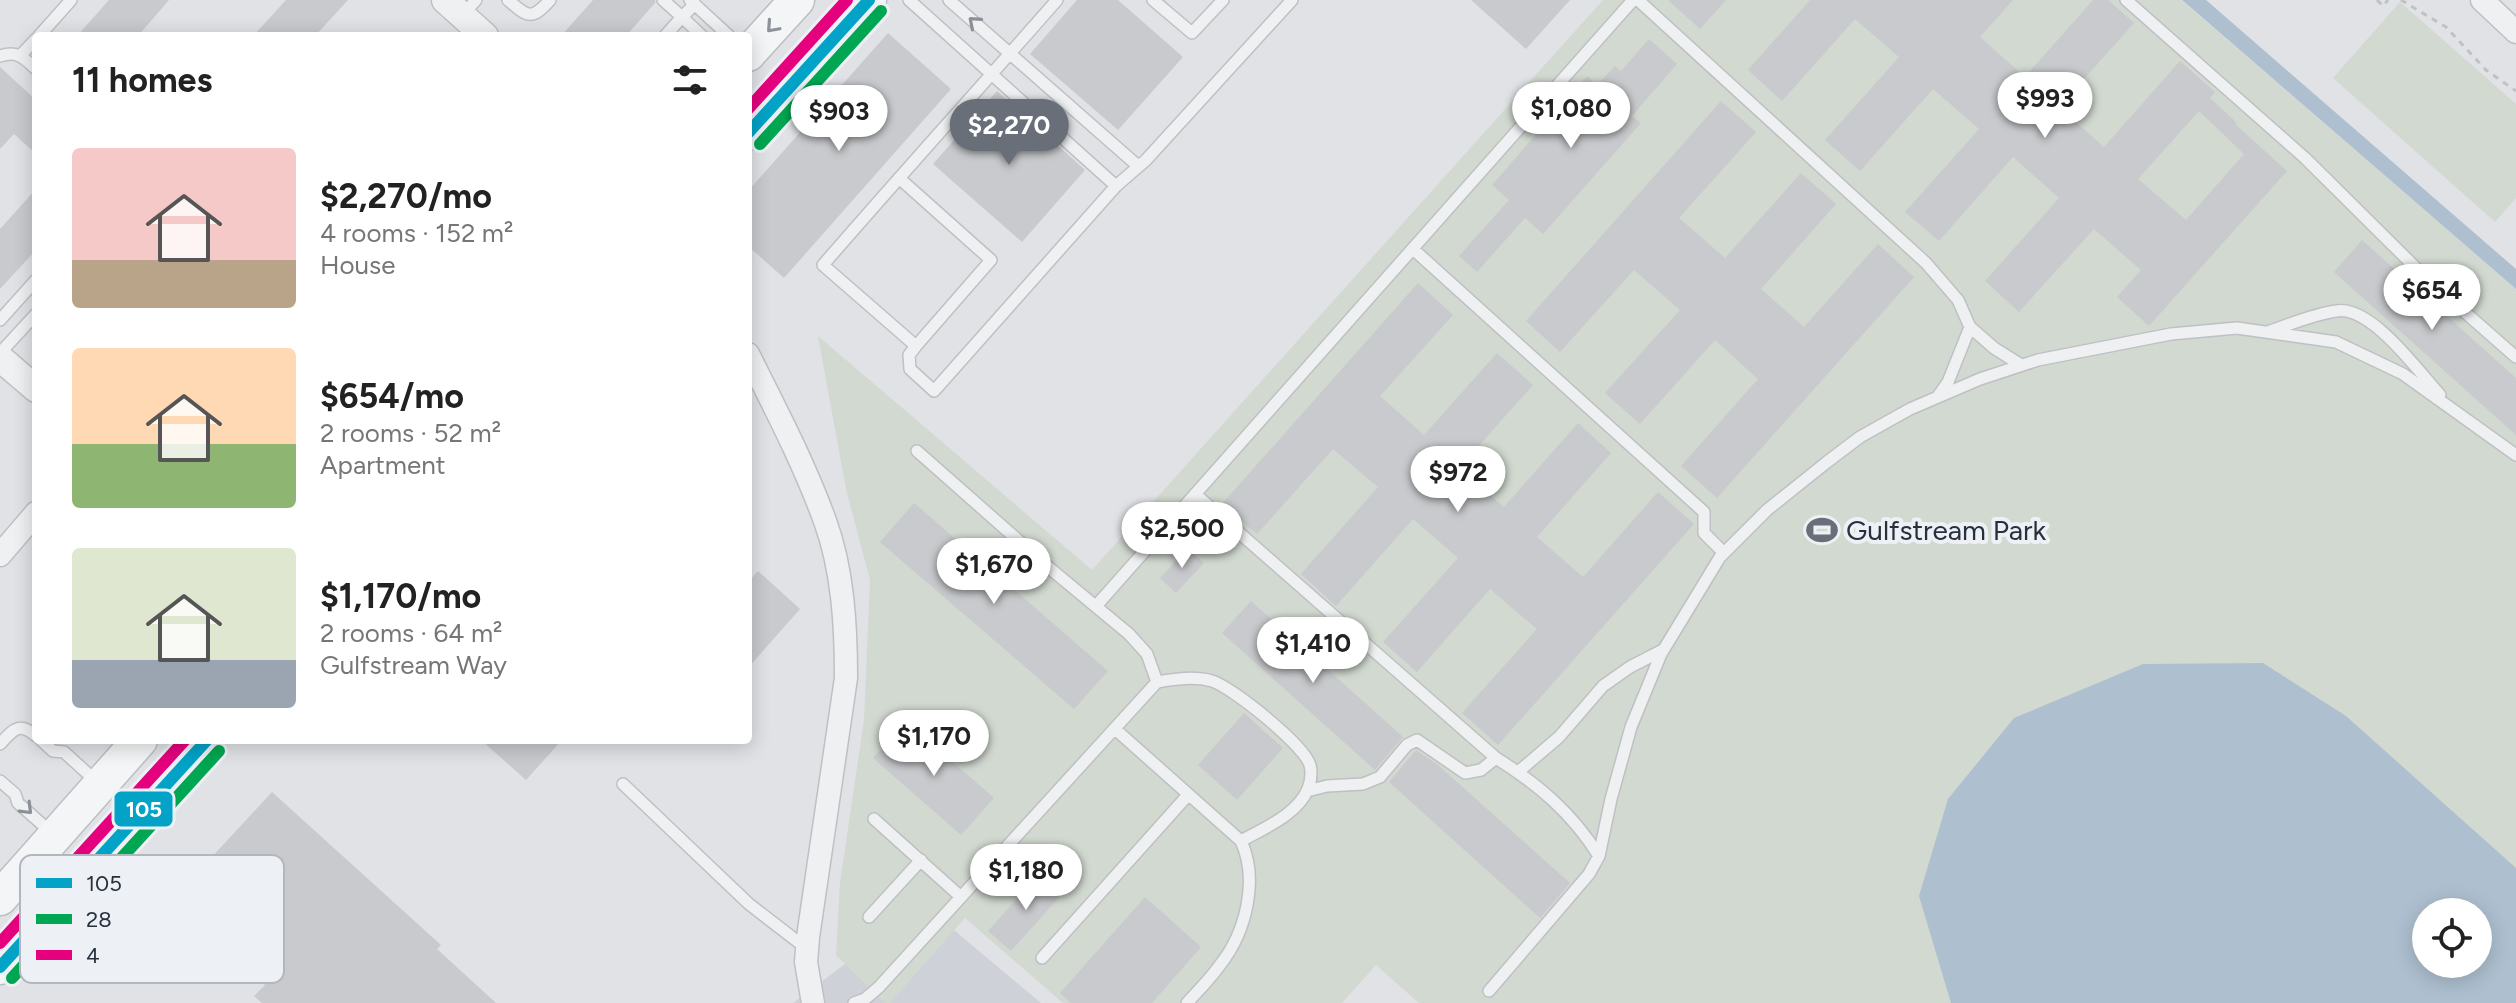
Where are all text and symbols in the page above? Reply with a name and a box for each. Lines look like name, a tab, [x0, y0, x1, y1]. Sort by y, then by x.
one-way arrow	[969, 17, 984, 32]
one-way arrow	[767, 18, 782, 32]
icon: filters	[668, 58, 712, 102]
text: 11 homes	[72, 60, 212, 101]
pin: $993	[1998, 72, 2092, 140]
pin: $1,080	[1506, 82, 1636, 150]
text: $993	[2015, 82, 2075, 114]
pin: $903	[792, 85, 886, 153]
text: $1,080	[1530, 92, 1612, 124]
text: $903	[809, 95, 869, 127]
pin: $2,270	[944, 99, 1074, 167]
text: $2,270	[968, 109, 1050, 141]
text: $2,270/mo	[320, 176, 492, 217]
icon: home	[136, 180, 232, 276]
text: 4 rooms · 152 m²	[320, 217, 513, 249]
text: House	[320, 249, 395, 281]
pin: $654	[2385, 264, 2479, 332]
text: $654	[2401, 274, 2463, 306]
text: $654/mo	[320, 376, 464, 417]
icon: home	[136, 380, 232, 476]
text: 2 rooms · 52 m²	[320, 417, 501, 449]
pin: $972	[1411, 446, 1505, 514]
text: Apartment	[320, 449, 446, 481]
text: $972	[1429, 456, 1488, 488]
pin: $2,500	[1117, 502, 1247, 570]
text: $2,500	[1140, 512, 1224, 544]
sports icon: Gulfstream Park	[1805, 513, 1839, 547]
place label: Gulfstream Park	[1846, 513, 2046, 547]
pin: $1,670	[929, 538, 1059, 606]
text: $1,670	[955, 548, 1033, 580]
text: $1,170/mo	[320, 576, 481, 617]
icon: home	[136, 580, 232, 676]
text: 2 rooms · 64 m²	[320, 617, 502, 649]
pin: $1,410	[1248, 617, 1378, 685]
text: $1,410	[1275, 627, 1351, 659]
text: Gulfstream Way	[320, 649, 507, 681]
pin: $1,170	[869, 710, 999, 778]
text: $1,170	[897, 720, 971, 752]
line badge: 105	[113, 790, 174, 828]
text: 105	[126, 796, 162, 823]
one-way arrow	[17, 800, 32, 814]
pin: $1,180	[961, 844, 1091, 912]
text: $1,180	[988, 854, 1064, 886]
legend	[20, 855, 284, 983]
text: 105	[86, 870, 122, 897]
map controls	[2412, 898, 2492, 978]
button: locate	[2412, 898, 2492, 978]
text: 28	[86, 906, 112, 933]
text: 4	[86, 942, 100, 969]

